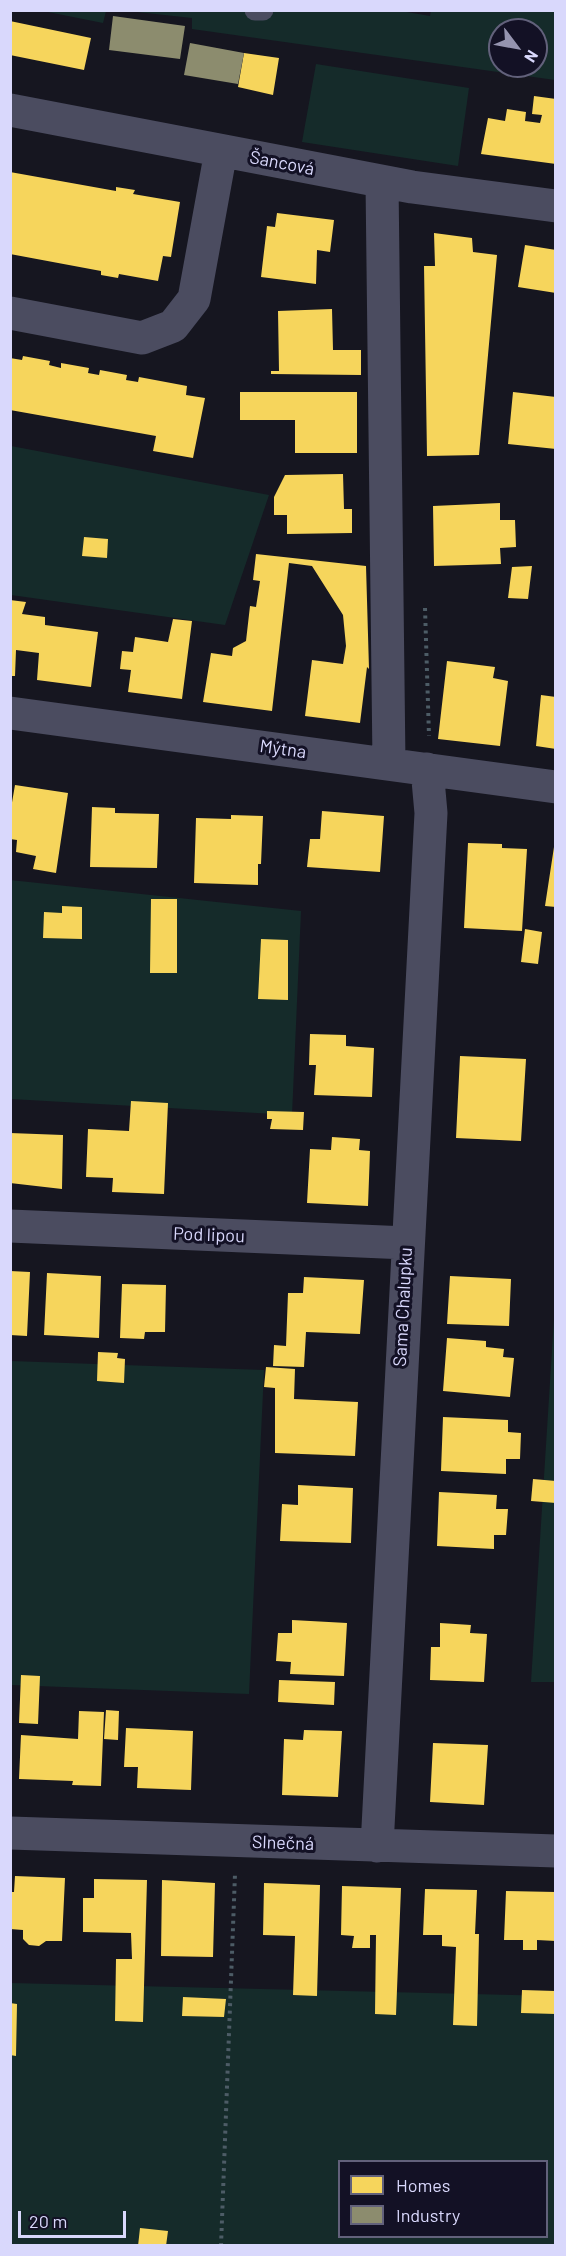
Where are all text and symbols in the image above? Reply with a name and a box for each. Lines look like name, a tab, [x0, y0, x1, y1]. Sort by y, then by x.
north arrow	[488, 18, 548, 78]
text: N	[521, 47, 543, 66]
street label: Šancová	[248, 146, 316, 180]
street label: Mýtna	[258, 735, 308, 763]
street label: Pod lipou	[173, 1223, 245, 1247]
street label: Sama Chalupku	[389, 1247, 417, 1367]
street label: Slnečná	[252, 1831, 314, 1855]
legend	[338, 2160, 548, 2238]
text: Homes	[396, 2174, 450, 2196]
scale bar	[21, 2199, 129, 2237]
text: Industry	[396, 2204, 460, 2226]
text: 20 m	[29, 2210, 67, 2232]

